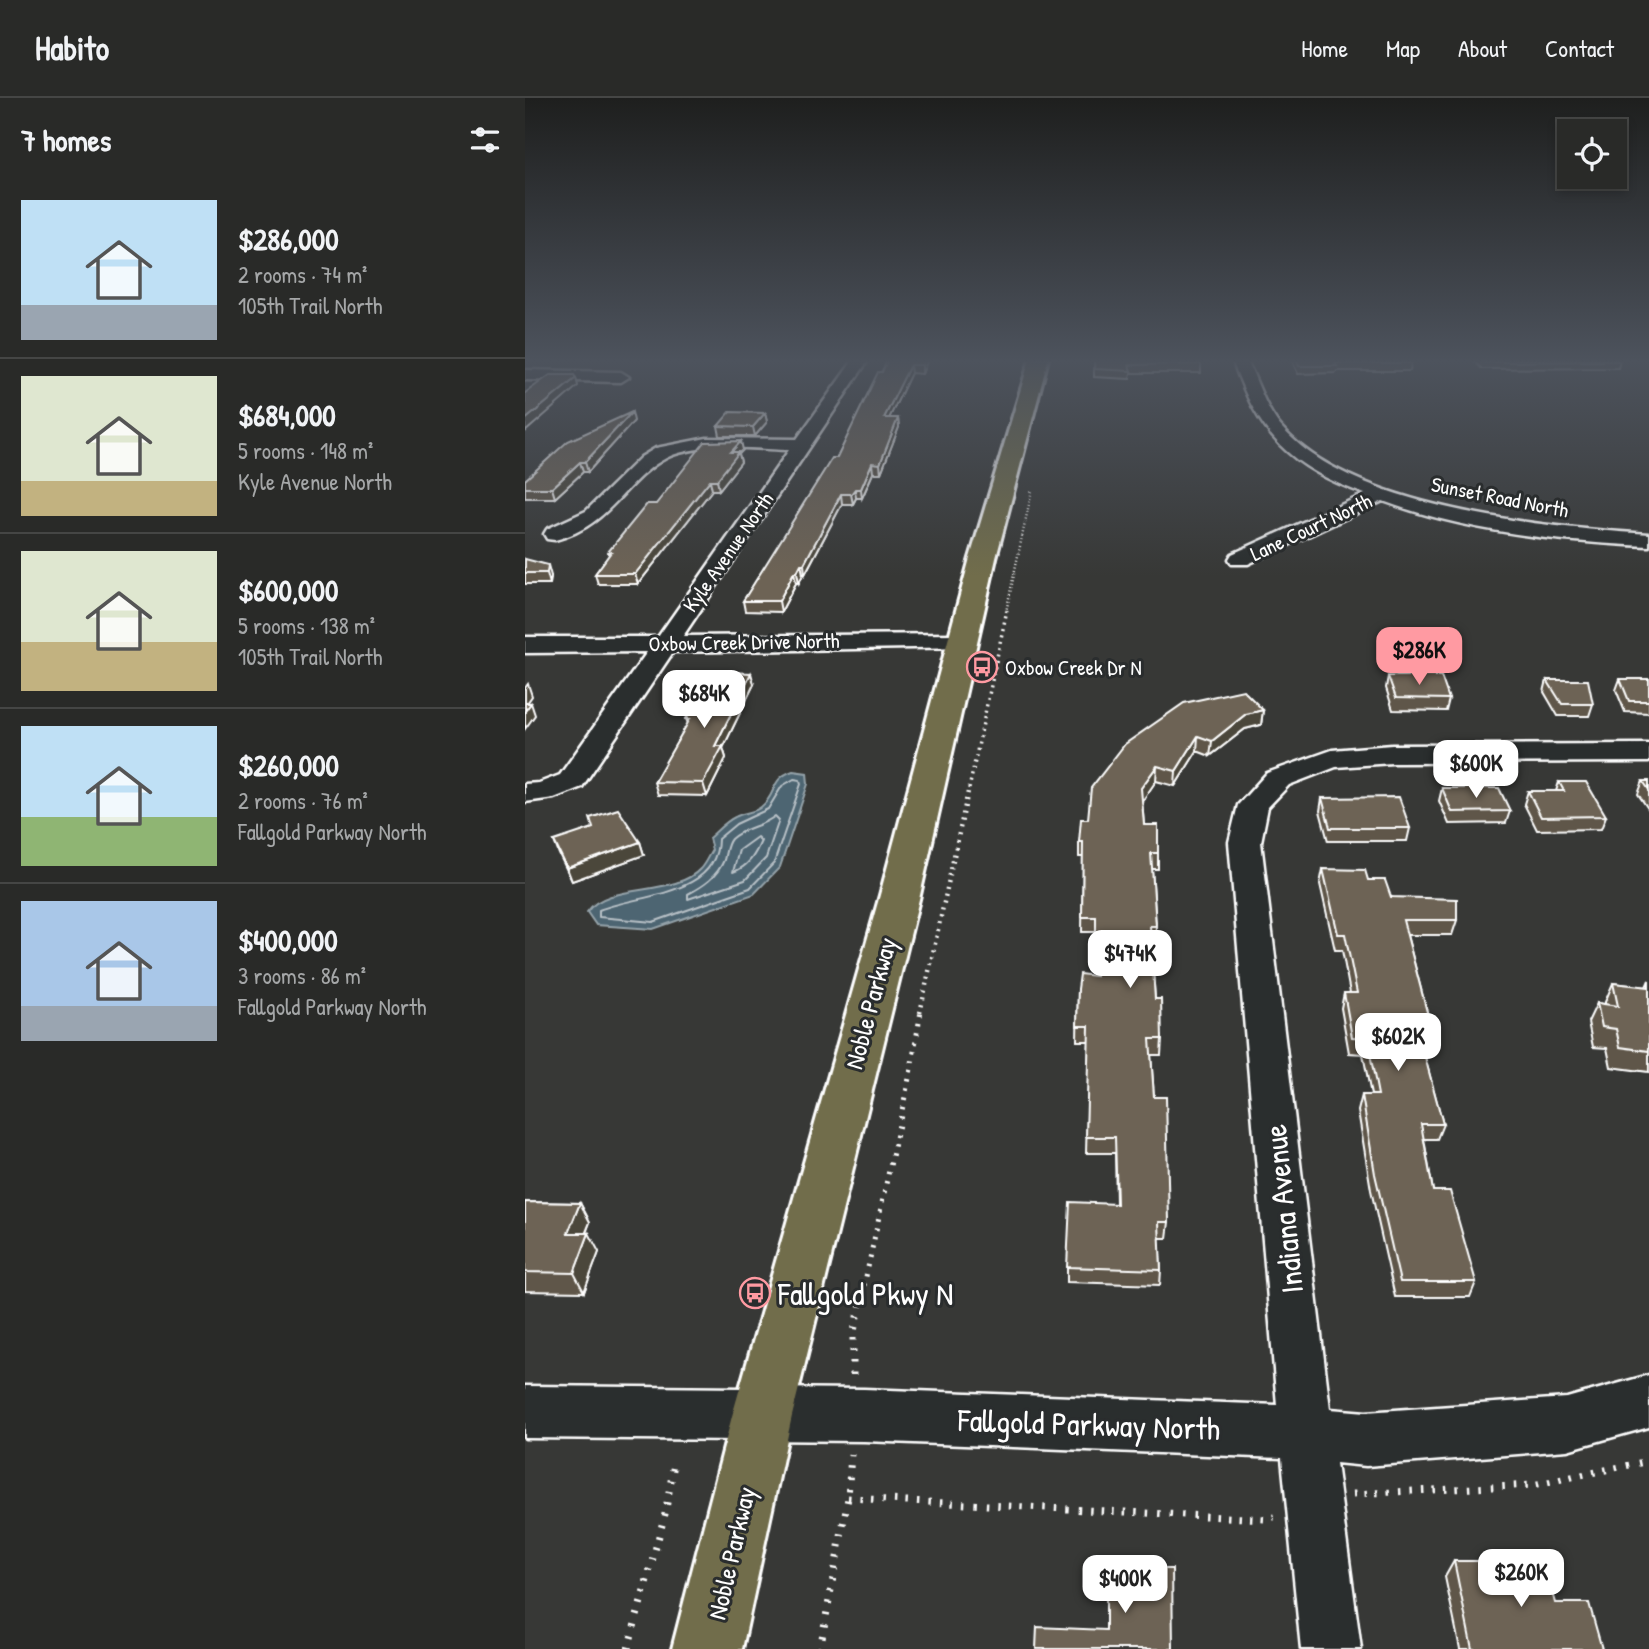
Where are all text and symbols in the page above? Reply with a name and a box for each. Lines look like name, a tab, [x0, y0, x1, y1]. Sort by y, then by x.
text: Habito	[35, 26, 109, 70]
text: Home	[1301, 32, 1348, 64]
text: Map	[1386, 32, 1420, 64]
text: About	[1458, 32, 1507, 64]
text: Contact	[1545, 32, 1614, 64]
map controls	[1557, 119, 1627, 189]
button: locate	[1557, 119, 1627, 189]
text: 7 homes	[21, 120, 111, 160]
icon: filters	[466, 121, 504, 159]
text: $286,000	[238, 219, 339, 259]
icon: home	[77, 228, 161, 312]
text: 2 rooms · 74 m²	[238, 259, 367, 290]
text: 105th Trail North	[238, 290, 382, 321]
text: $684,000	[238, 395, 336, 435]
icon: home	[77, 404, 161, 488]
text: 5 rooms · 148 m²	[238, 435, 373, 466]
text: Kyle Avenue North	[238, 466, 392, 497]
street label: Sunset Road North	[1429, 470, 1571, 525]
street label: Kyle Avenue North	[676, 486, 780, 618]
street label: Lane Court North	[1246, 486, 1377, 568]
text: $600,000	[238, 570, 338, 610]
icon: home	[77, 579, 161, 663]
text: 5 rooms · 138 m²	[238, 610, 375, 641]
street label: Oxbow Creek Drive North	[648, 626, 840, 658]
pin: $286K	[1370, 628, 1468, 687]
text: $286K	[1392, 634, 1446, 665]
text: 105th Trail North	[238, 641, 382, 672]
bus stop icon: Oxbow Creek Dr N	[965, 650, 999, 684]
place label: Oxbow Creek Dr N	[1005, 653, 1142, 682]
pin: $684K	[655, 670, 753, 730]
text: $684K	[678, 677, 730, 708]
pin: $600K	[1427, 740, 1525, 800]
text: $260,000	[238, 745, 339, 785]
text: $600K	[1449, 747, 1503, 778]
icon: home	[77, 754, 161, 838]
text: 2 rooms · 76 m²	[238, 785, 368, 816]
text: Fallgold Parkway North	[238, 816, 427, 847]
text: $400,000	[238, 920, 338, 960]
icon: home	[77, 929, 161, 1013]
pin: $474K	[1081, 930, 1179, 990]
street label: Noble Parkway	[836, 933, 904, 1073]
text: $474K	[1104, 937, 1156, 968]
text: 3 rooms · 86 m²	[238, 960, 366, 991]
text: Fallgold Parkway North	[238, 991, 427, 1022]
pin: $602K	[1349, 1014, 1447, 1073]
text: $602K	[1371, 1020, 1425, 1051]
street label: Indiana Avenue	[1253, 1122, 1313, 1296]
place label: Fallgold Pkwy N	[777, 1272, 953, 1315]
bus stop icon: Fallgold Pkwy N	[738, 1276, 772, 1310]
street label: Fallgold Parkway North	[956, 1398, 1221, 1450]
street label: Noble Parkway	[699, 1483, 763, 1623]
pin: $260K	[1472, 1550, 1570, 1609]
pin: $400K	[1076, 1556, 1174, 1615]
text: $260K	[1494, 1556, 1548, 1587]
text: $400K	[1099, 1562, 1151, 1593]

